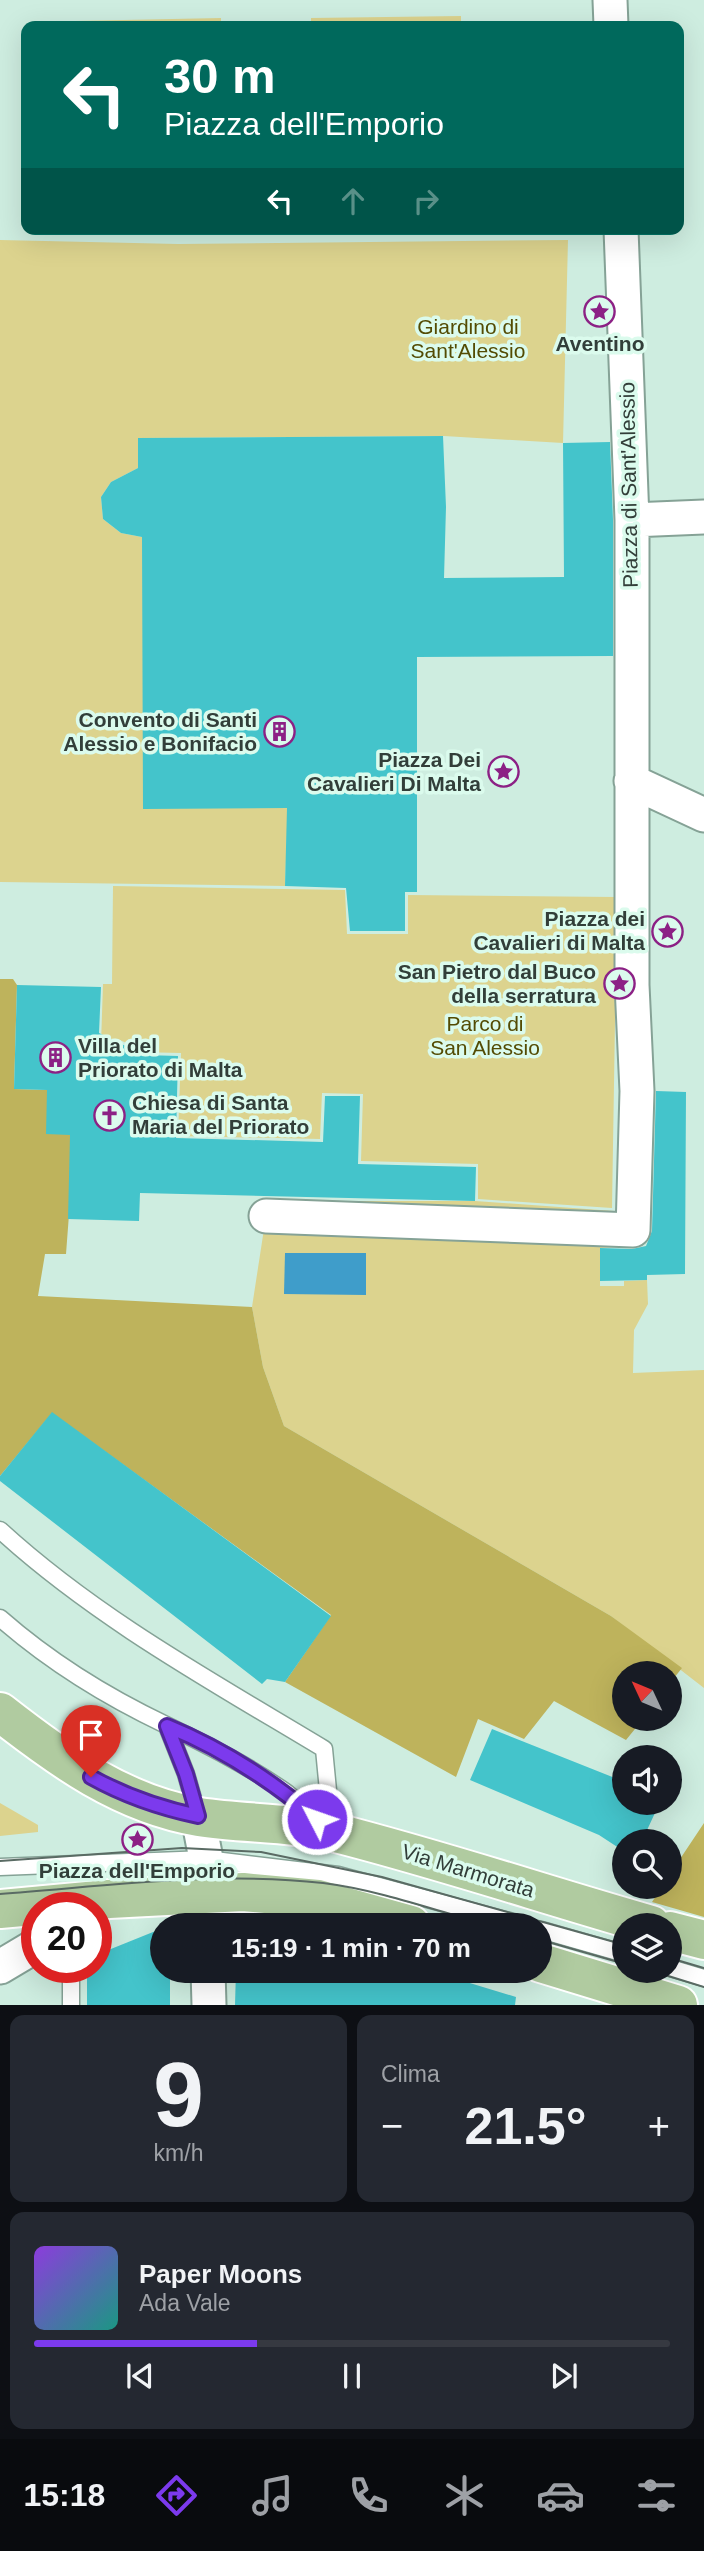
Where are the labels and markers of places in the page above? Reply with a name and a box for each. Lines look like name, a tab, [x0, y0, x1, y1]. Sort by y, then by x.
place icon: Aventino	[583, 295, 617, 329]
place label: Aventino	[555, 332, 645, 355]
place label: Convento di Santi Alessio e Bonifacio	[63, 708, 257, 755]
building icon: Convento di Santi Alessio e Bonifacio	[263, 715, 297, 749]
place label: Piazza Dei Cavalieri Di Malta	[307, 748, 481, 795]
place icon: Piazza Dei Cavalieri Di Malta	[487, 755, 521, 789]
place label: Piazza dei Cavalieri di Malta	[473, 907, 645, 954]
place icon: Piazza dei Cavalieri di Malta	[651, 914, 685, 948]
place label: San Pietro dal Buco della serratura	[398, 960, 596, 1007]
place icon: San Pietro dal Buco della serratura	[602, 967, 636, 1001]
place label: Villa del Priorato di Malta	[78, 1034, 243, 1081]
building icon: Villa del Priorato di Malta	[38, 1041, 72, 1075]
place label: Chiesa di Santa Maria del Priorato	[132, 1091, 309, 1138]
church icon: Chiesa di Santa Maria del Priorato	[92, 1098, 126, 1132]
pin	[61, 1705, 121, 1777]
place icon: Piazza dell'Emporio	[120, 1822, 154, 1856]
place label: Piazza dell'Emporio	[39, 1859, 235, 1882]

